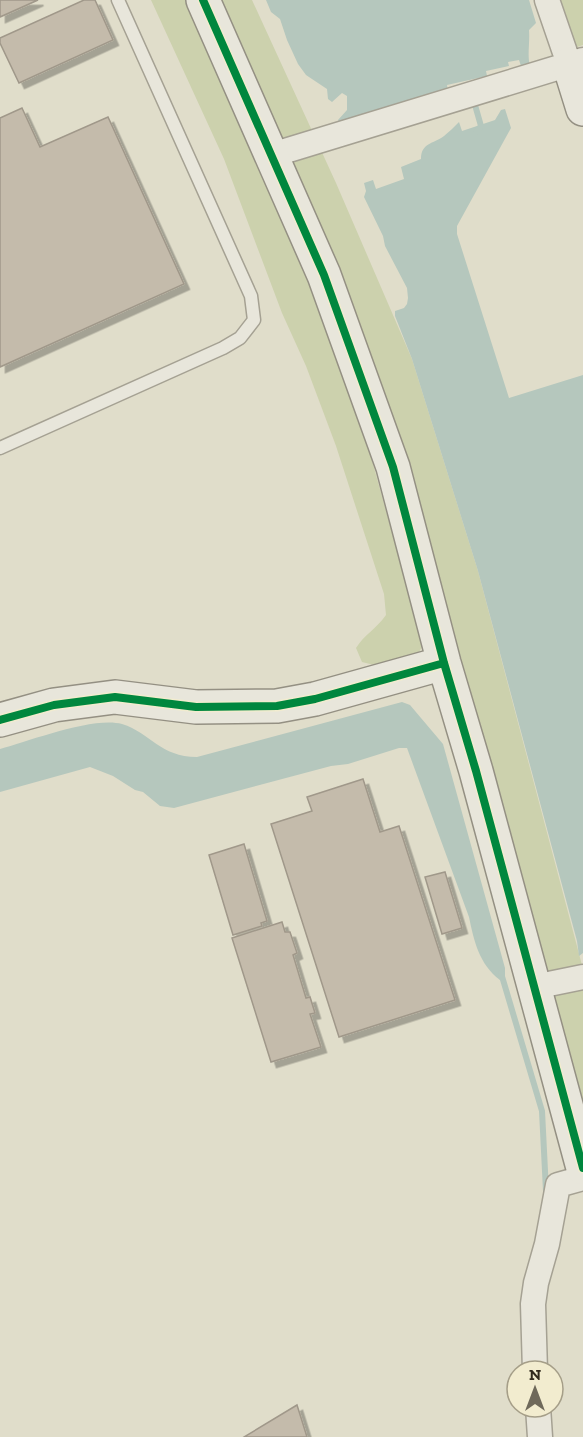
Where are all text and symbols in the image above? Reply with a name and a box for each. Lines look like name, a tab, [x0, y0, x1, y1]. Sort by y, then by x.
north arrow	[505, 1359, 565, 1419]
text: N	[529, 1365, 541, 1384]

